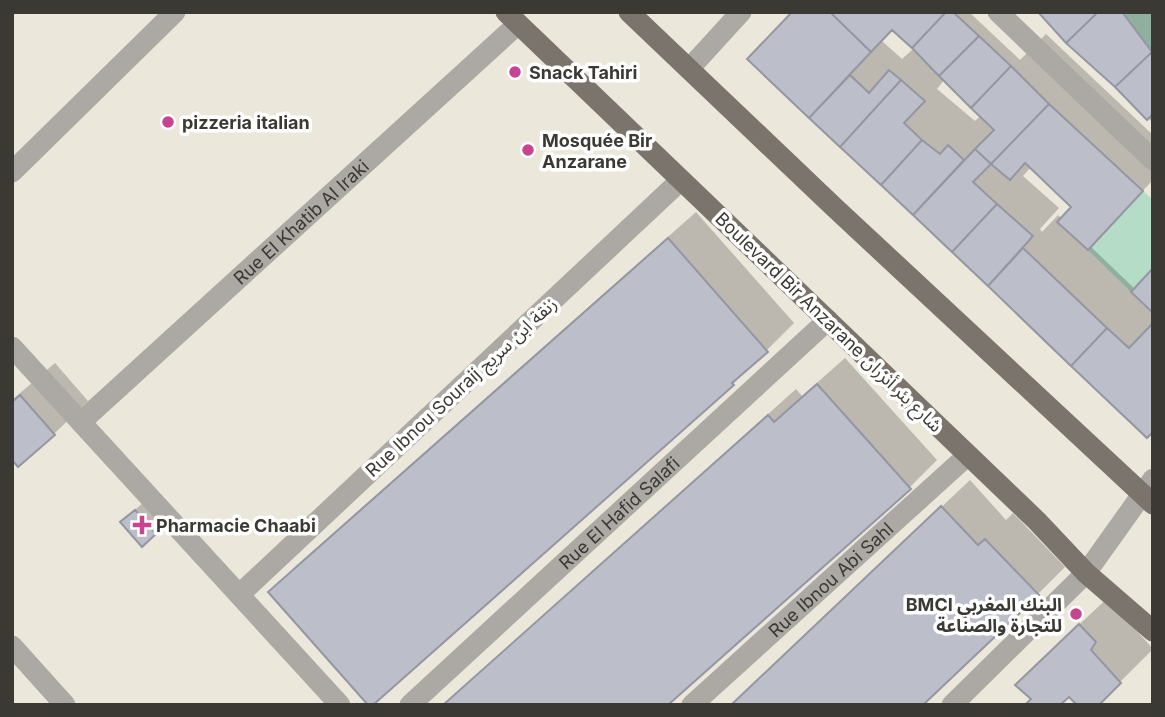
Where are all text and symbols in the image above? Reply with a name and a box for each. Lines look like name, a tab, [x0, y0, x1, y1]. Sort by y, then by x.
place label: Snack Tahiri	[529, 62, 637, 83]
marker: Snack Tahiri	[507, 64, 523, 80]
place label: pizzeria italian	[182, 112, 310, 133]
marker: pizzeria italian	[160, 114, 176, 130]
place label: Mosquée Bir Anzarane	[542, 130, 652, 172]
marker: Mosquée Bir Anzarane	[520, 142, 536, 158]
street label: Rue El Khatib Al Iraki	[229, 155, 373, 288]
street label: Boulevard Bir Anzarane شارع بئر أنزران	[709, 208, 947, 439]
street label: Rue Ibnou Souraij زنقة ابن سريج	[361, 293, 563, 483]
street label: Rue El Hafid Salafi	[554, 452, 683, 573]
place label: Pharmacie Chaabi	[156, 515, 316, 536]
marker: Pharmacie Chaabi	[134, 517, 150, 533]
street label: Rue Ibnou Abi Sahl	[764, 518, 897, 641]
place label: BMCI البنك المغربي للتجارة والصناعة	[906, 594, 1062, 637]
marker: BMCI البنك المغربي للتجارة والصناعة	[1068, 606, 1084, 622]

